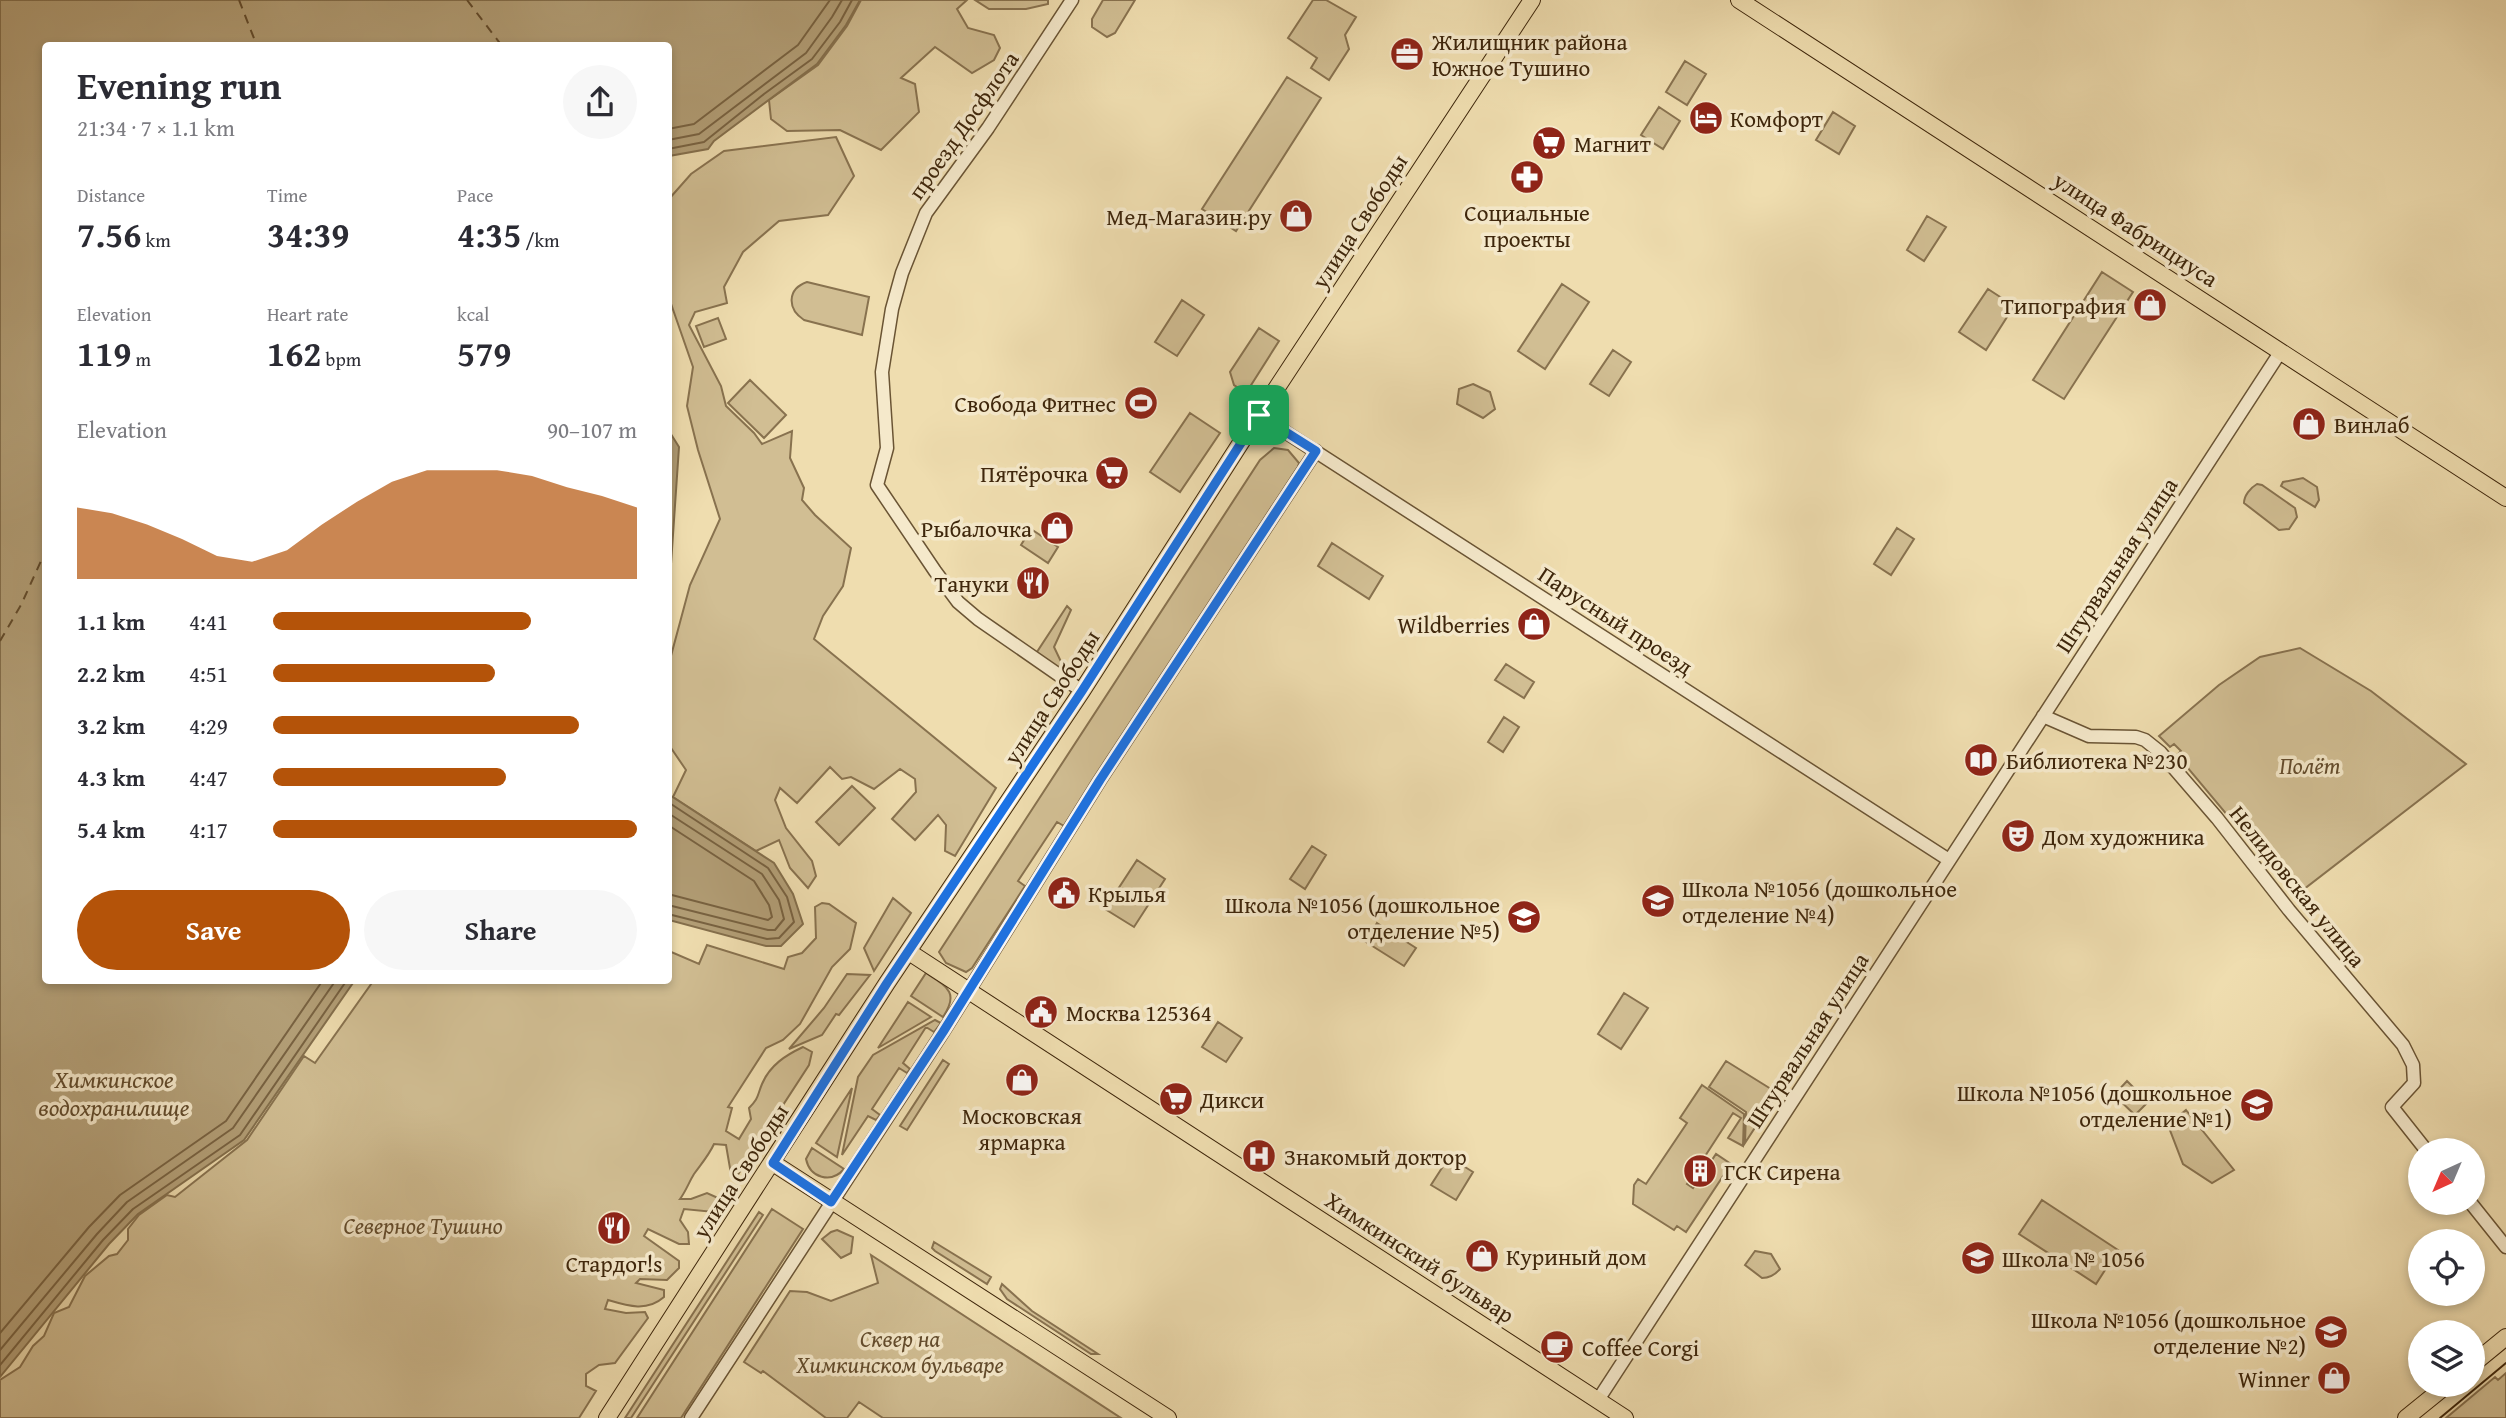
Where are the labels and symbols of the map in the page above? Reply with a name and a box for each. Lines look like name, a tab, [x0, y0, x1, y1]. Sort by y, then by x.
place label: Жилищник района Южное Тушино	[1431, 25, 1627, 84]
office icon: Жилищник района Южное Тушино	[1388, 35, 1426, 73]
street label: проезд Досфлота	[900, 44, 1026, 206]
hotel icon: Комфорт	[1687, 99, 1725, 137]
place label: Комфорт	[1730, 102, 1823, 135]
supermarket icon: Магнит	[1530, 124, 1568, 162]
place label: Магнит	[1574, 127, 1651, 160]
street label: улица Свободы	[1302, 147, 1415, 296]
pharmacy icon: Социальные проекты	[1508, 158, 1546, 196]
street label: улица Фабрициуса	[2046, 163, 2225, 295]
place label: Социальные проекты	[1464, 196, 1590, 255]
shop icon: Мед-Магазин.ру	[1277, 197, 1315, 235]
place label: Мед-Магазин.ру	[1106, 200, 1272, 233]
shop icon: Типография	[2131, 286, 2169, 324]
place label: Типография	[2001, 289, 2126, 322]
sports icon: Свобода Фитнес	[1122, 384, 1160, 422]
pin	[1229, 385, 1289, 445]
place label: Свобода Фитнес	[954, 387, 1116, 420]
shop icon: Винлаб	[2290, 405, 2328, 443]
place label: Винлаб	[2334, 408, 2409, 441]
supermarket icon: Пятёрочка	[1093, 454, 1131, 492]
place label: Пятёрочка	[980, 457, 1088, 490]
street label: Штурвальная улица	[2047, 471, 2185, 659]
shop icon: Рыбалочка	[1038, 509, 1076, 547]
place label: Рыбалочка	[921, 512, 1032, 545]
street label: Парусный проезд	[1532, 558, 1700, 683]
restaurant icon: Тануки	[1014, 564, 1052, 602]
place label: Тануки	[934, 567, 1009, 600]
shop icon: Wildberries	[1515, 605, 1553, 643]
place label: Wildberries	[1397, 608, 1510, 641]
street label: улица Свободы	[994, 623, 1107, 772]
library icon: Библиотека №230	[1962, 741, 2000, 779]
place label: Библиотека №230	[2006, 744, 2187, 777]
park label: Полёт	[2279, 749, 2341, 782]
street label: Нелидовская улица	[2222, 798, 2374, 974]
theatre icon: Дом художника	[1999, 817, 2037, 855]
place label: Дом художника	[2041, 820, 2204, 853]
place label: Школа №1056 (дошкольное отделение №4)	[1682, 872, 1957, 931]
public building icon: Крылья	[1045, 874, 1083, 912]
place label: Крылья	[1088, 877, 1166, 910]
school or university icon: Школа №1056 (дошкольное отделение №4)	[1639, 882, 1677, 920]
place label: Школа №1056 (дошкольное отделение №5)	[1225, 888, 1500, 947]
school or university icon: Школа №1056 (дошкольное отделение №5)	[1505, 898, 1543, 936]
street label: Штурвальная улица	[1738, 946, 1876, 1134]
public building icon: Москва 125364	[1022, 993, 1060, 1031]
place label: Москва 125364	[1066, 996, 1212, 1029]
shop icon: Московская ярмарка	[1003, 1061, 1041, 1099]
water label: Химкинское водохранилище	[39, 1062, 190, 1125]
place label: Школа №1056 (дошкольное отделение №1)	[1957, 1076, 2232, 1135]
supermarket icon: Дикси	[1157, 1080, 1195, 1118]
place label: Дикси	[1199, 1083, 1265, 1116]
school or university icon: Школа №1056 (дошкольное отделение №1)	[2238, 1086, 2276, 1124]
street label: улица Свободы	[683, 1097, 796, 1246]
place label: Московская ярмарка	[962, 1099, 1082, 1158]
hospital icon: Знакомый доктор	[1240, 1137, 1278, 1175]
north arrow	[2408, 1138, 2485, 1214]
place label: Знакомый доктор	[1284, 1140, 1467, 1173]
building icon: ГСК Сирена	[1681, 1152, 1719, 1190]
place label: ГСК Сирена	[1724, 1155, 1841, 1188]
street label: Химкинский бульвар	[1319, 1183, 1521, 1331]
park label: Северное Тушино	[343, 1209, 503, 1242]
restaurant icon: Стардог!s	[595, 1209, 633, 1247]
shop icon: Куриный дом	[1463, 1237, 1501, 1275]
school or university icon: Школа № 1056	[1959, 1239, 1997, 1277]
place label: Куриный дом	[1506, 1240, 1647, 1273]
place label: Школа № 1056	[2002, 1242, 2145, 1275]
place label: Стардог!s	[566, 1247, 662, 1280]
place label: Школа №1056 (дошкольное отделение №2)	[2031, 1303, 2306, 1362]
school or university icon: Школа №1056 (дошкольное отделение №2)	[2312, 1313, 2350, 1351]
park label: Сквер на Химкинском бульваре	[795, 1322, 1004, 1381]
cafe icon: Coffee Corgi	[1538, 1328, 1576, 1366]
place label: Coffee Corgi	[1582, 1331, 1699, 1364]
shop icon: Winner	[2315, 1359, 2353, 1397]
place label: Winner	[2238, 1362, 2311, 1395]

